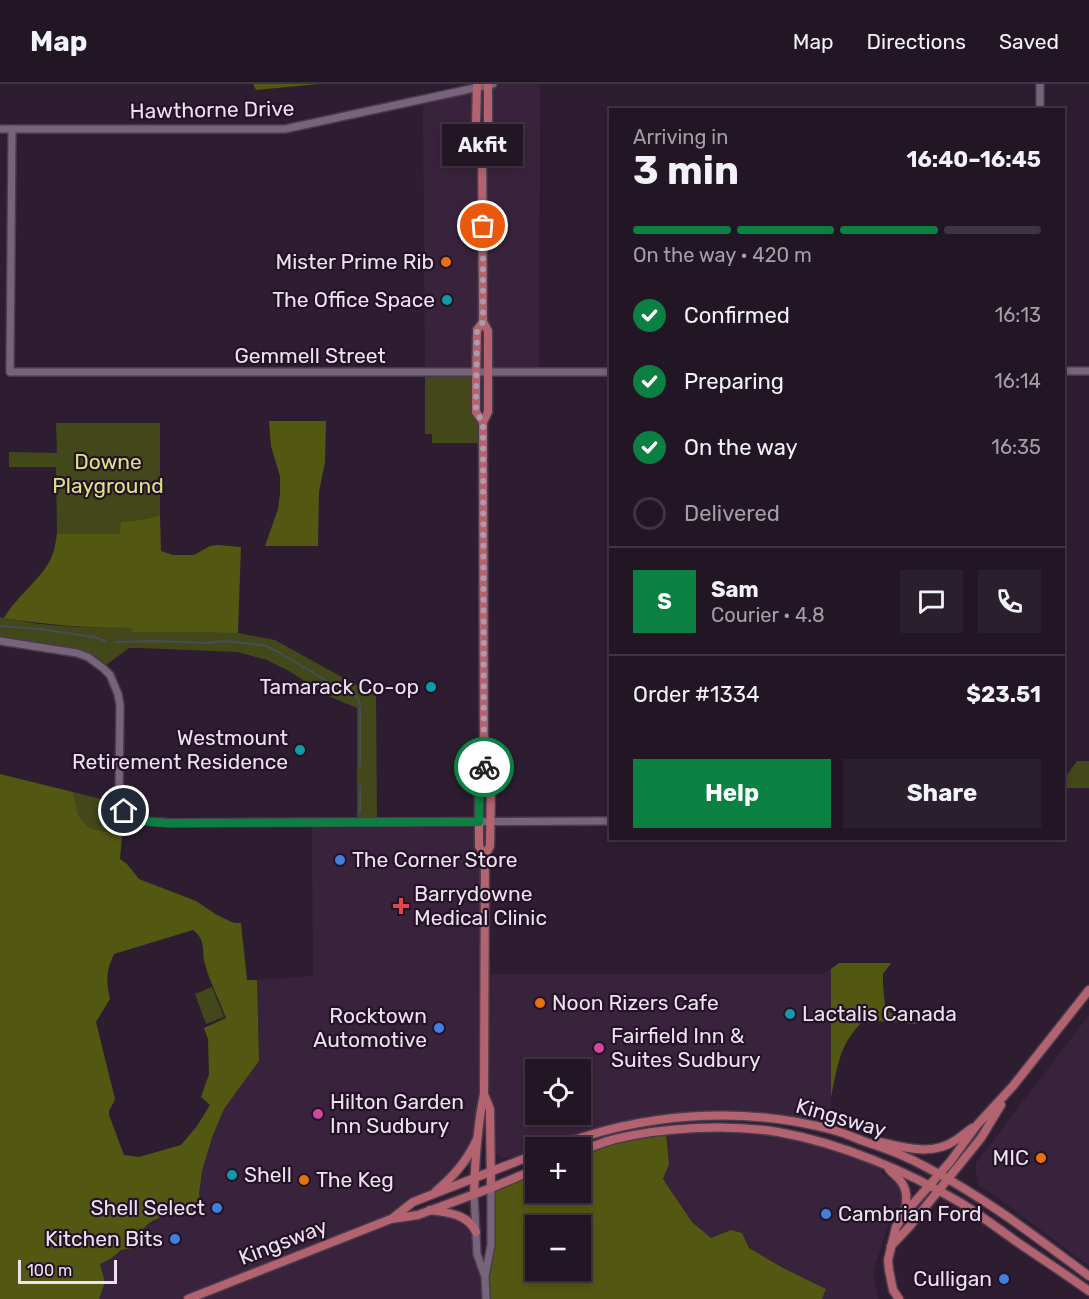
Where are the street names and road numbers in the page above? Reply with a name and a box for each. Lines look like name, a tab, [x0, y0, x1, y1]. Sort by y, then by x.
street label: Hawthorne Drive	[129, 96, 294, 123]
street label: Gemmell Street	[234, 343, 386, 368]
street label: Kingsway	[793, 1093, 890, 1142]
street label: Kingsway	[235, 1213, 331, 1270]

